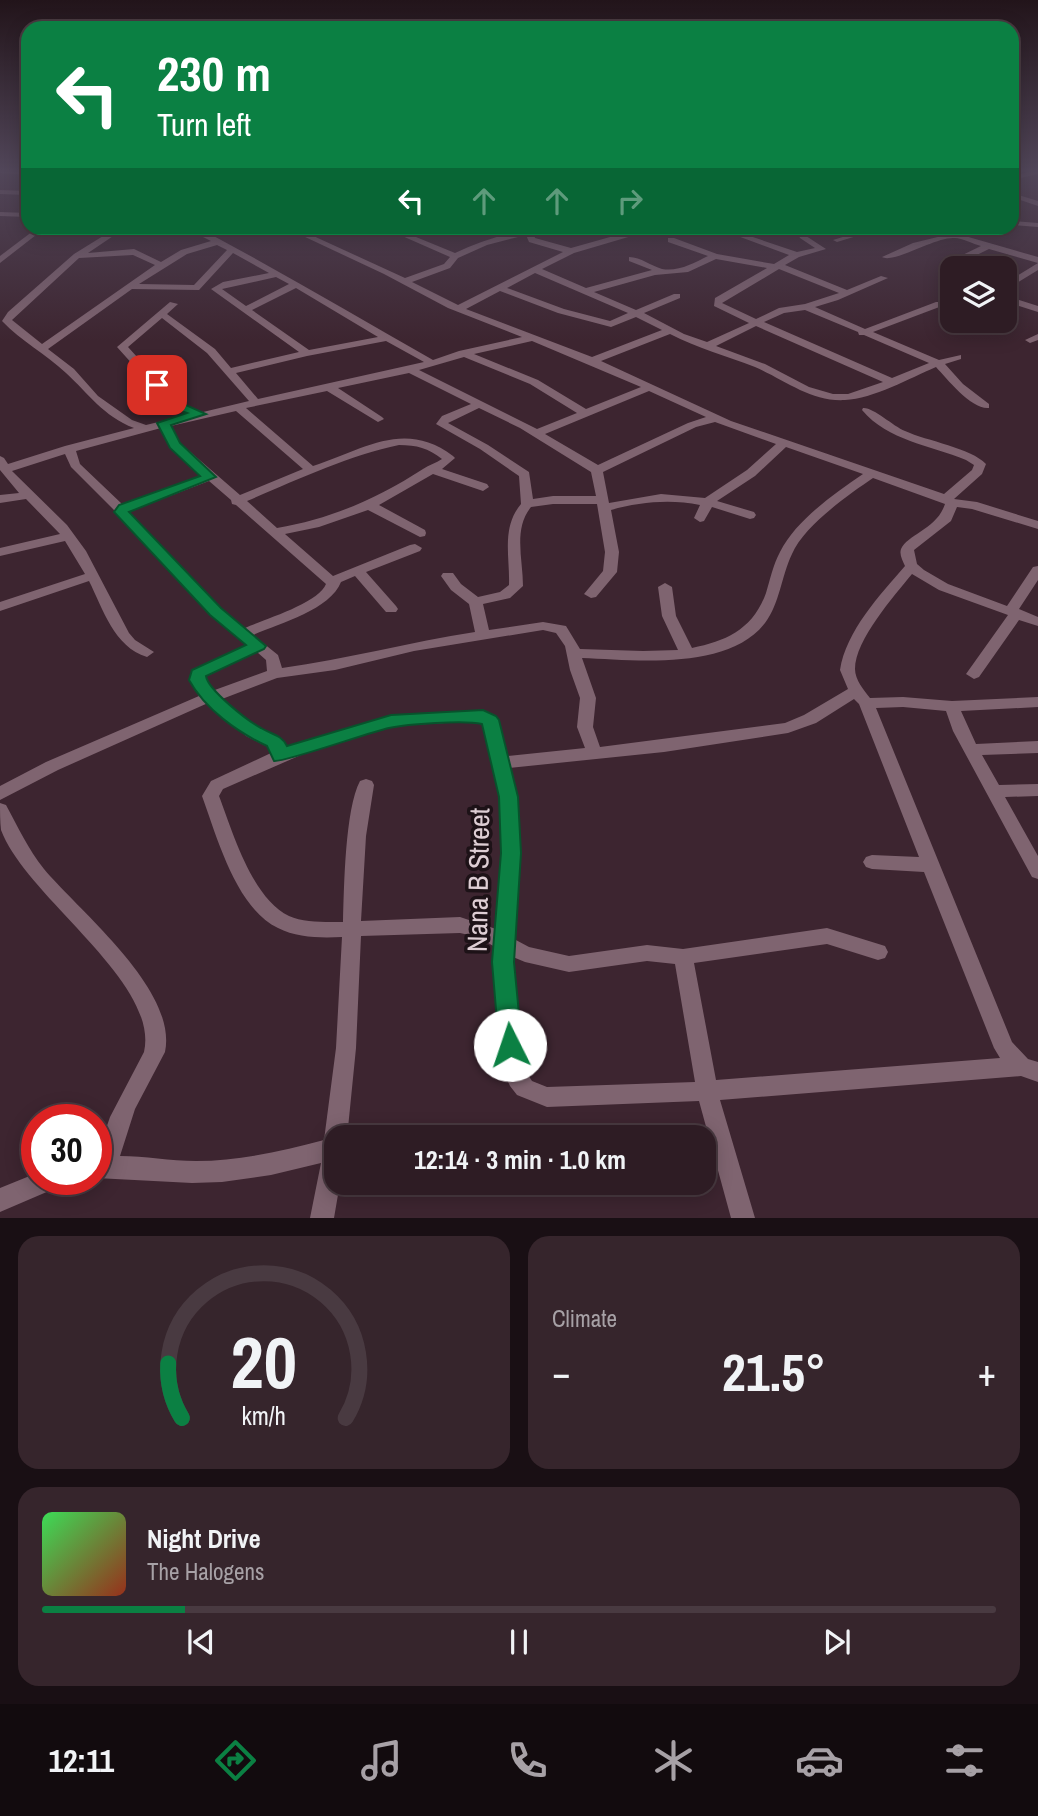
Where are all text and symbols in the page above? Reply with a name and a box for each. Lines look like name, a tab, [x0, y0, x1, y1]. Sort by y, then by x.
text: 230 m	[157, 40, 271, 106]
icon: left	[42, 49, 133, 140]
text: Turn left	[157, 103, 251, 146]
icon: left	[392, 182, 430, 220]
icon: ahead	[465, 182, 503, 220]
icon: ahead	[538, 182, 576, 220]
icon: right	[611, 182, 649, 220]
map controls	[940, 256, 1017, 333]
button: layers	[940, 256, 1017, 333]
pin	[127, 355, 187, 415]
icon: arrive	[138, 366, 176, 404]
street label: Nana B Street	[458, 808, 498, 952]
position arrow	[473, 1008, 547, 1082]
speed limit sign: 30	[21, 1104, 112, 1195]
text: 12:14 · 3 min · 1.0 km	[414, 1142, 626, 1177]
text: Climate	[552, 1303, 617, 1334]
text: 20	[231, 1314, 297, 1412]
text: 21.5°	[722, 1337, 826, 1407]
text: −	[552, 1347, 570, 1398]
text: +	[978, 1347, 996, 1398]
text: km/h	[242, 1399, 286, 1433]
text: Night Drive	[147, 1521, 261, 1556]
text: The Halogens	[147, 1556, 264, 1587]
icon: previous	[182, 1623, 220, 1661]
icon: pause	[500, 1623, 538, 1661]
icon: next	[818, 1623, 856, 1661]
icon: directions	[211, 1736, 260, 1785]
icon: music	[357, 1736, 406, 1785]
icon: phone	[503, 1736, 552, 1785]
icon: climate	[649, 1736, 698, 1785]
icon: car	[795, 1736, 844, 1785]
icon: filters	[940, 1736, 989, 1785]
text: 12:11	[48, 1739, 114, 1782]

